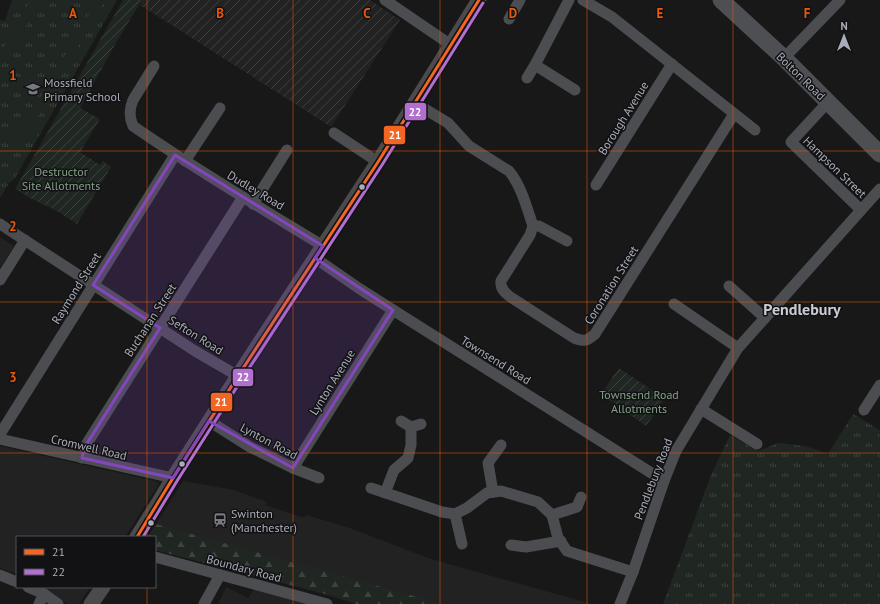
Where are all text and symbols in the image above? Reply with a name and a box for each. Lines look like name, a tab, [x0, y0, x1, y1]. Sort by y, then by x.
text: A	[69, 5, 77, 22]
text: B	[216, 5, 224, 22]
text: C	[363, 5, 371, 22]
text: D	[509, 5, 517, 22]
text: E	[657, 5, 664, 22]
text: F	[804, 5, 811, 22]
north arrow	[824, 16, 864, 56]
text: N	[840, 19, 848, 33]
street label: Bolton Road	[773, 49, 829, 103]
text: 1	[9, 67, 17, 84]
place label: Mossfield Primary School	[44, 75, 121, 104]
street label: Borough Avenue	[594, 79, 652, 157]
school or university icon: Mossfield Primary School	[25, 81, 41, 97]
line badge: 22	[404, 102, 427, 121]
text: 22	[409, 105, 421, 119]
line badge: 21	[383, 125, 406, 145]
text: 21	[389, 128, 401, 142]
street label: Hampson Street	[800, 133, 870, 201]
park label: Destructor Site Allotments	[22, 164, 100, 193]
street label: Dudley Road	[225, 167, 287, 213]
unlabelled marker	[357, 182, 367, 192]
text: 2	[9, 218, 17, 235]
street label: Coronation Street	[581, 243, 641, 327]
street label: Raymond Street	[48, 249, 104, 327]
street label: Buchanan Street	[121, 281, 179, 359]
district label: Pendlebury	[763, 299, 841, 319]
street label: Sefton Road	[166, 312, 226, 358]
street label: Townsend Road	[458, 333, 534, 387]
street label: Lynton Avenue	[306, 346, 358, 418]
line badge: 22	[232, 368, 254, 387]
text: 3	[9, 369, 17, 386]
text: 22	[237, 370, 249, 384]
park label: Townsend Road Allotments	[599, 387, 679, 416]
line badge: 21	[210, 392, 233, 412]
text: 21	[215, 395, 227, 409]
street label: Lynton Road	[238, 420, 300, 462]
street label: Cromwell Road	[50, 431, 128, 463]
street label: Pendlebury Road	[631, 436, 675, 522]
unlabelled marker	[177, 459, 187, 469]
place label: Swinton (Manchester)	[231, 506, 297, 535]
station icon: Swinton (Manchester)	[212, 512, 228, 528]
unlabelled marker	[146, 518, 156, 528]
legend	[16, 536, 156, 588]
text: 21	[52, 544, 65, 559]
street label: Boundary Road	[205, 551, 283, 585]
text: 22	[52, 564, 65, 579]

